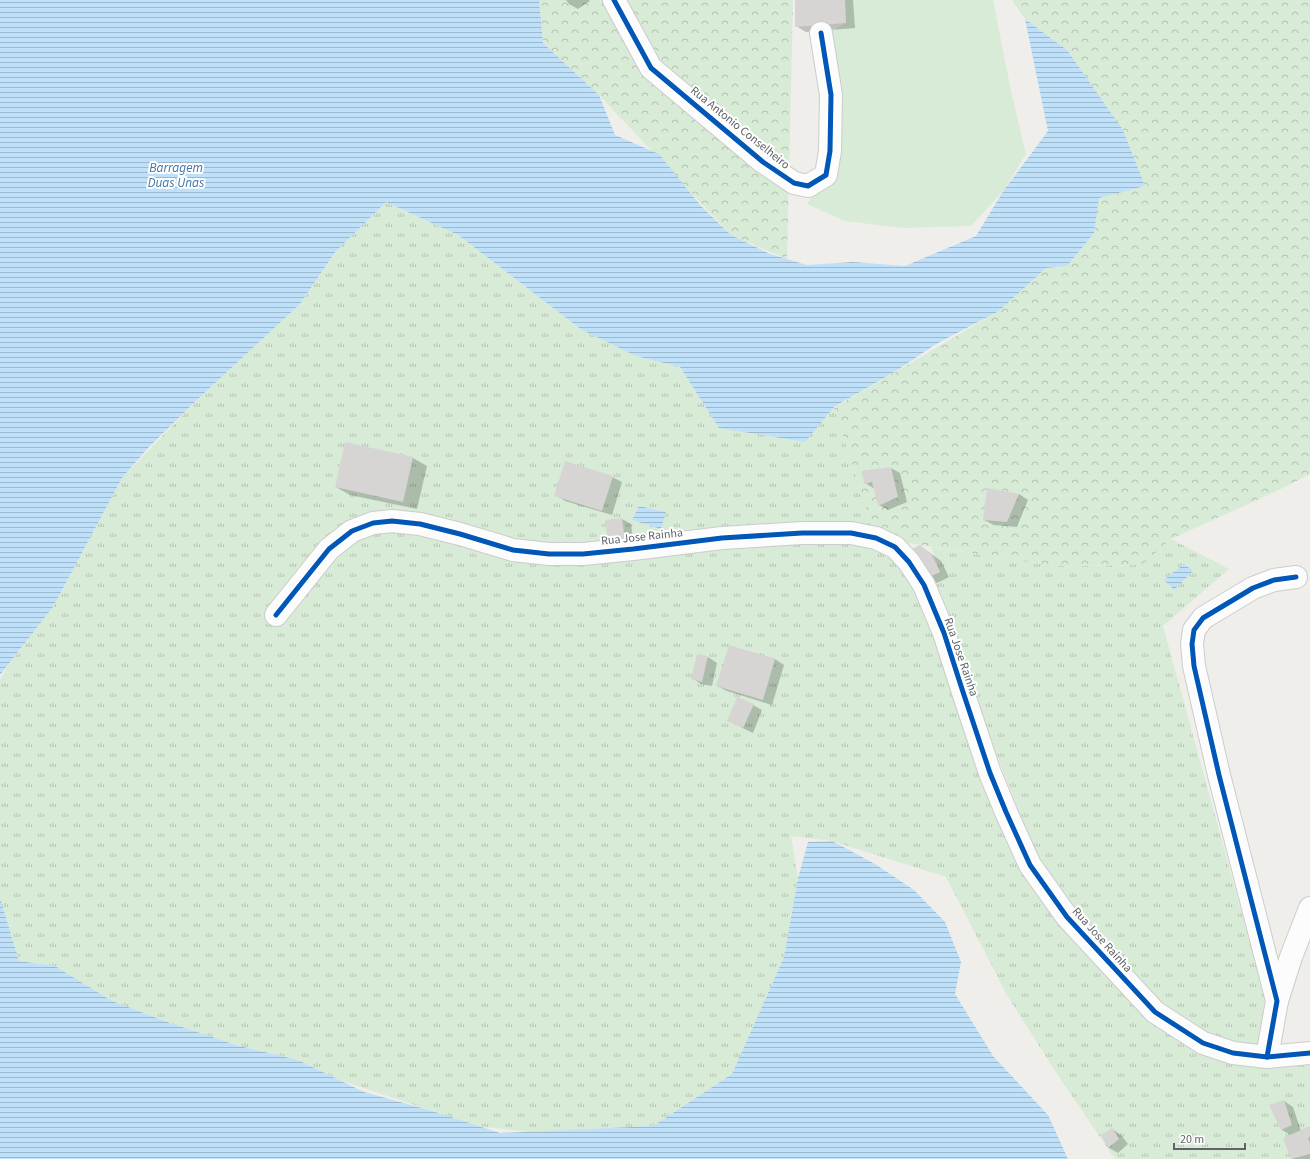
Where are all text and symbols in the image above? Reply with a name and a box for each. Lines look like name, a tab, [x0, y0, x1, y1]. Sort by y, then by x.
street label: Rua Antonio Conselheiro	[687, 82, 793, 174]
water label: Barragem Duas Unas	[148, 159, 204, 192]
street label: Rua Jose Rainha	[600, 524, 684, 550]
street label: Rua Jose Rainha	[940, 615, 982, 699]
street label: Rua Jose Rainha	[1068, 904, 1136, 976]
scale bar	[1174, 1125, 1245, 1151]
text: 20 m	[1180, 1131, 1204, 1148]

